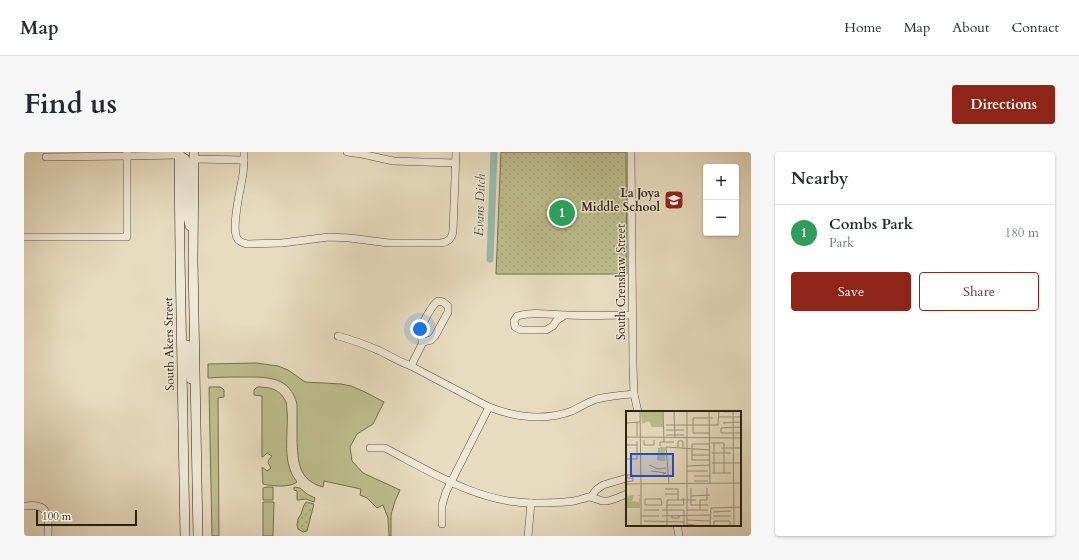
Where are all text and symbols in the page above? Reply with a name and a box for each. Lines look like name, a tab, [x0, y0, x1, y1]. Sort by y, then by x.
text: Map	[20, 15, 59, 41]
text: Home	[844, 18, 882, 37]
text: Map	[904, 18, 930, 37]
text: About	[952, 18, 989, 37]
text: Contact	[1011, 18, 1059, 37]
text: Find us	[24, 85, 117, 123]
button: Directions	[952, 85, 1055, 124]
map controls	[703, 164, 739, 236]
button: +	[703, 164, 739, 200]
text: Nearby	[791, 167, 848, 190]
water label: Evans Ditch	[470, 173, 490, 236]
place label: La Joya Middle School	[581, 185, 660, 215]
school or university icon: La Joya Middle School	[663, 189, 685, 211]
pin: 1	[549, 198, 575, 228]
button: −	[703, 200, 739, 236]
text: Combs Park	[829, 214, 913, 234]
street label: South Crenshaw Street	[613, 224, 629, 340]
text: 1	[801, 224, 807, 242]
text: 180 m	[1005, 224, 1039, 242]
text: Park	[829, 234, 854, 252]
button: Save	[791, 272, 911, 311]
button: Share	[919, 272, 1039, 311]
street label: South Akers Street	[160, 297, 178, 391]
your location	[410, 319, 430, 339]
inset map	[626, 411, 741, 526]
scale bar	[36, 508, 137, 527]
text: 100 m	[42, 509, 71, 524]

